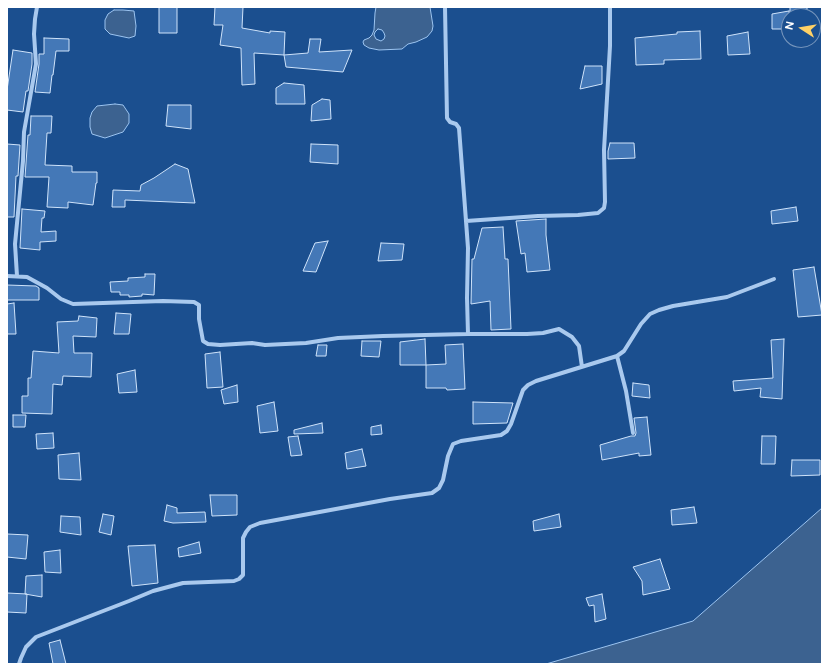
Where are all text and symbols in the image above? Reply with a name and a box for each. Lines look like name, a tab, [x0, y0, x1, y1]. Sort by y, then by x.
north arrow	[781, 8, 821, 48]
text: N	[783, 20, 797, 31]

